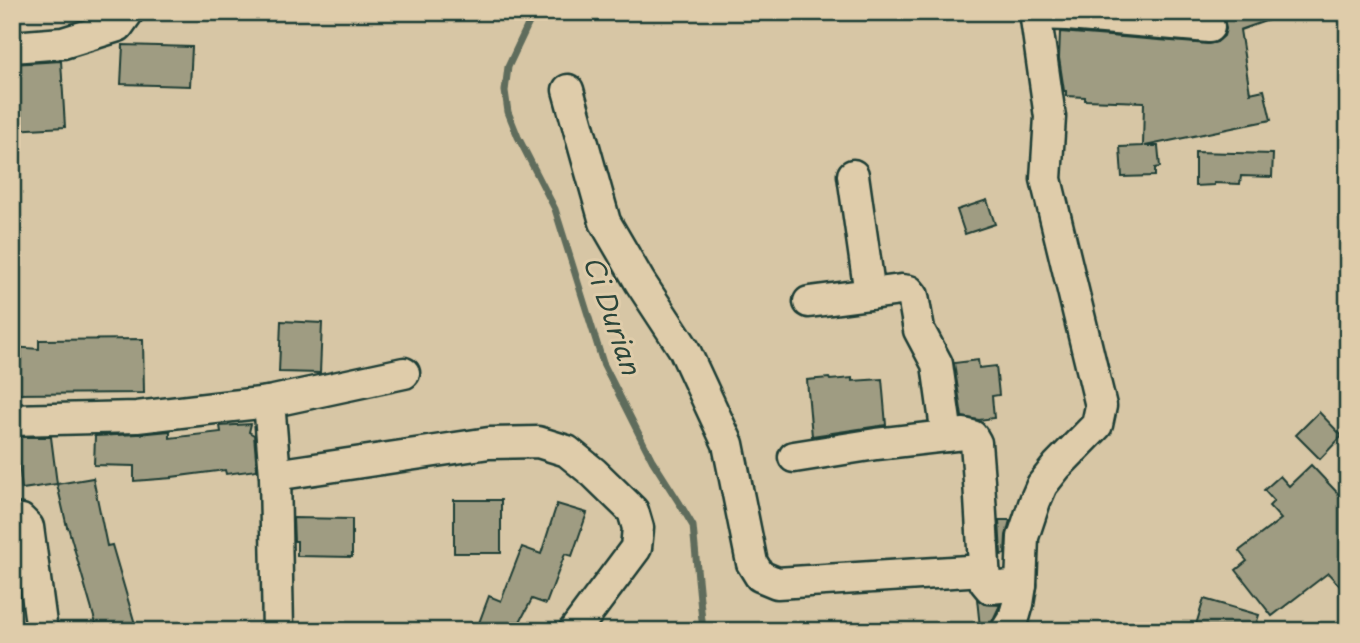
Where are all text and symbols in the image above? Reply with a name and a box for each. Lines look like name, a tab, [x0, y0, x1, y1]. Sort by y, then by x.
water label: Ci Durian	[575, 251, 652, 381]

